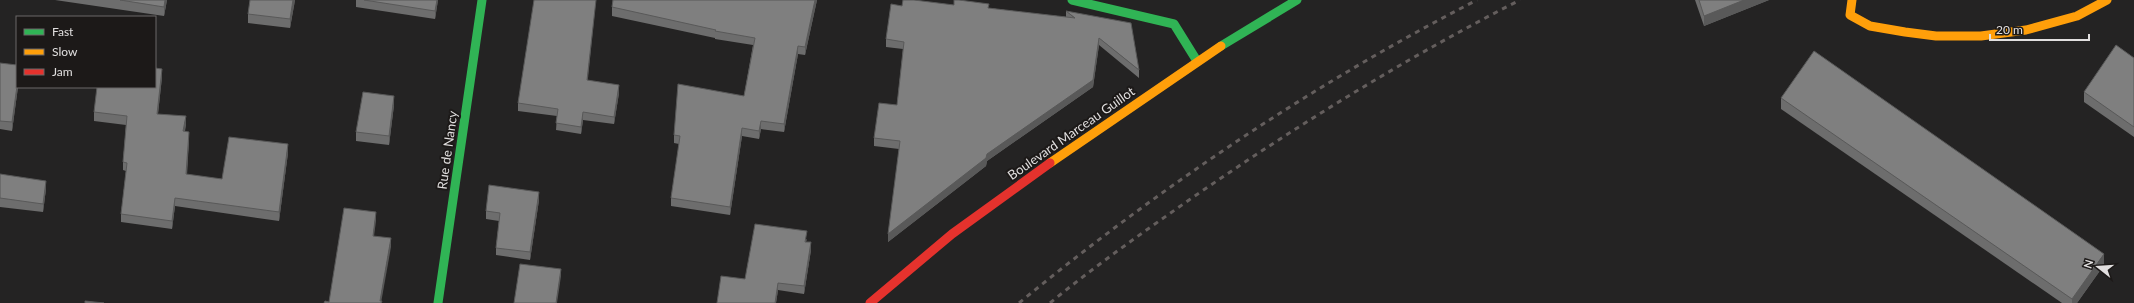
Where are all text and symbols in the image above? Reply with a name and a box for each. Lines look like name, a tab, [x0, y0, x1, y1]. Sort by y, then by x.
legend	[16, 16, 156, 88]
scale bar	[1990, 16, 2089, 42]
text: 20 m	[1996, 22, 2023, 37]
text: Fast	[52, 24, 74, 39]
text: Slow	[52, 44, 78, 59]
text: Jam	[52, 64, 73, 79]
street label: Boulevard Marceau Guillot	[1004, 83, 1138, 183]
street label: Rue de Nancy	[434, 109, 460, 190]
north arrow	[2078, 247, 2118, 287]
text: N	[2081, 258, 2095, 270]

